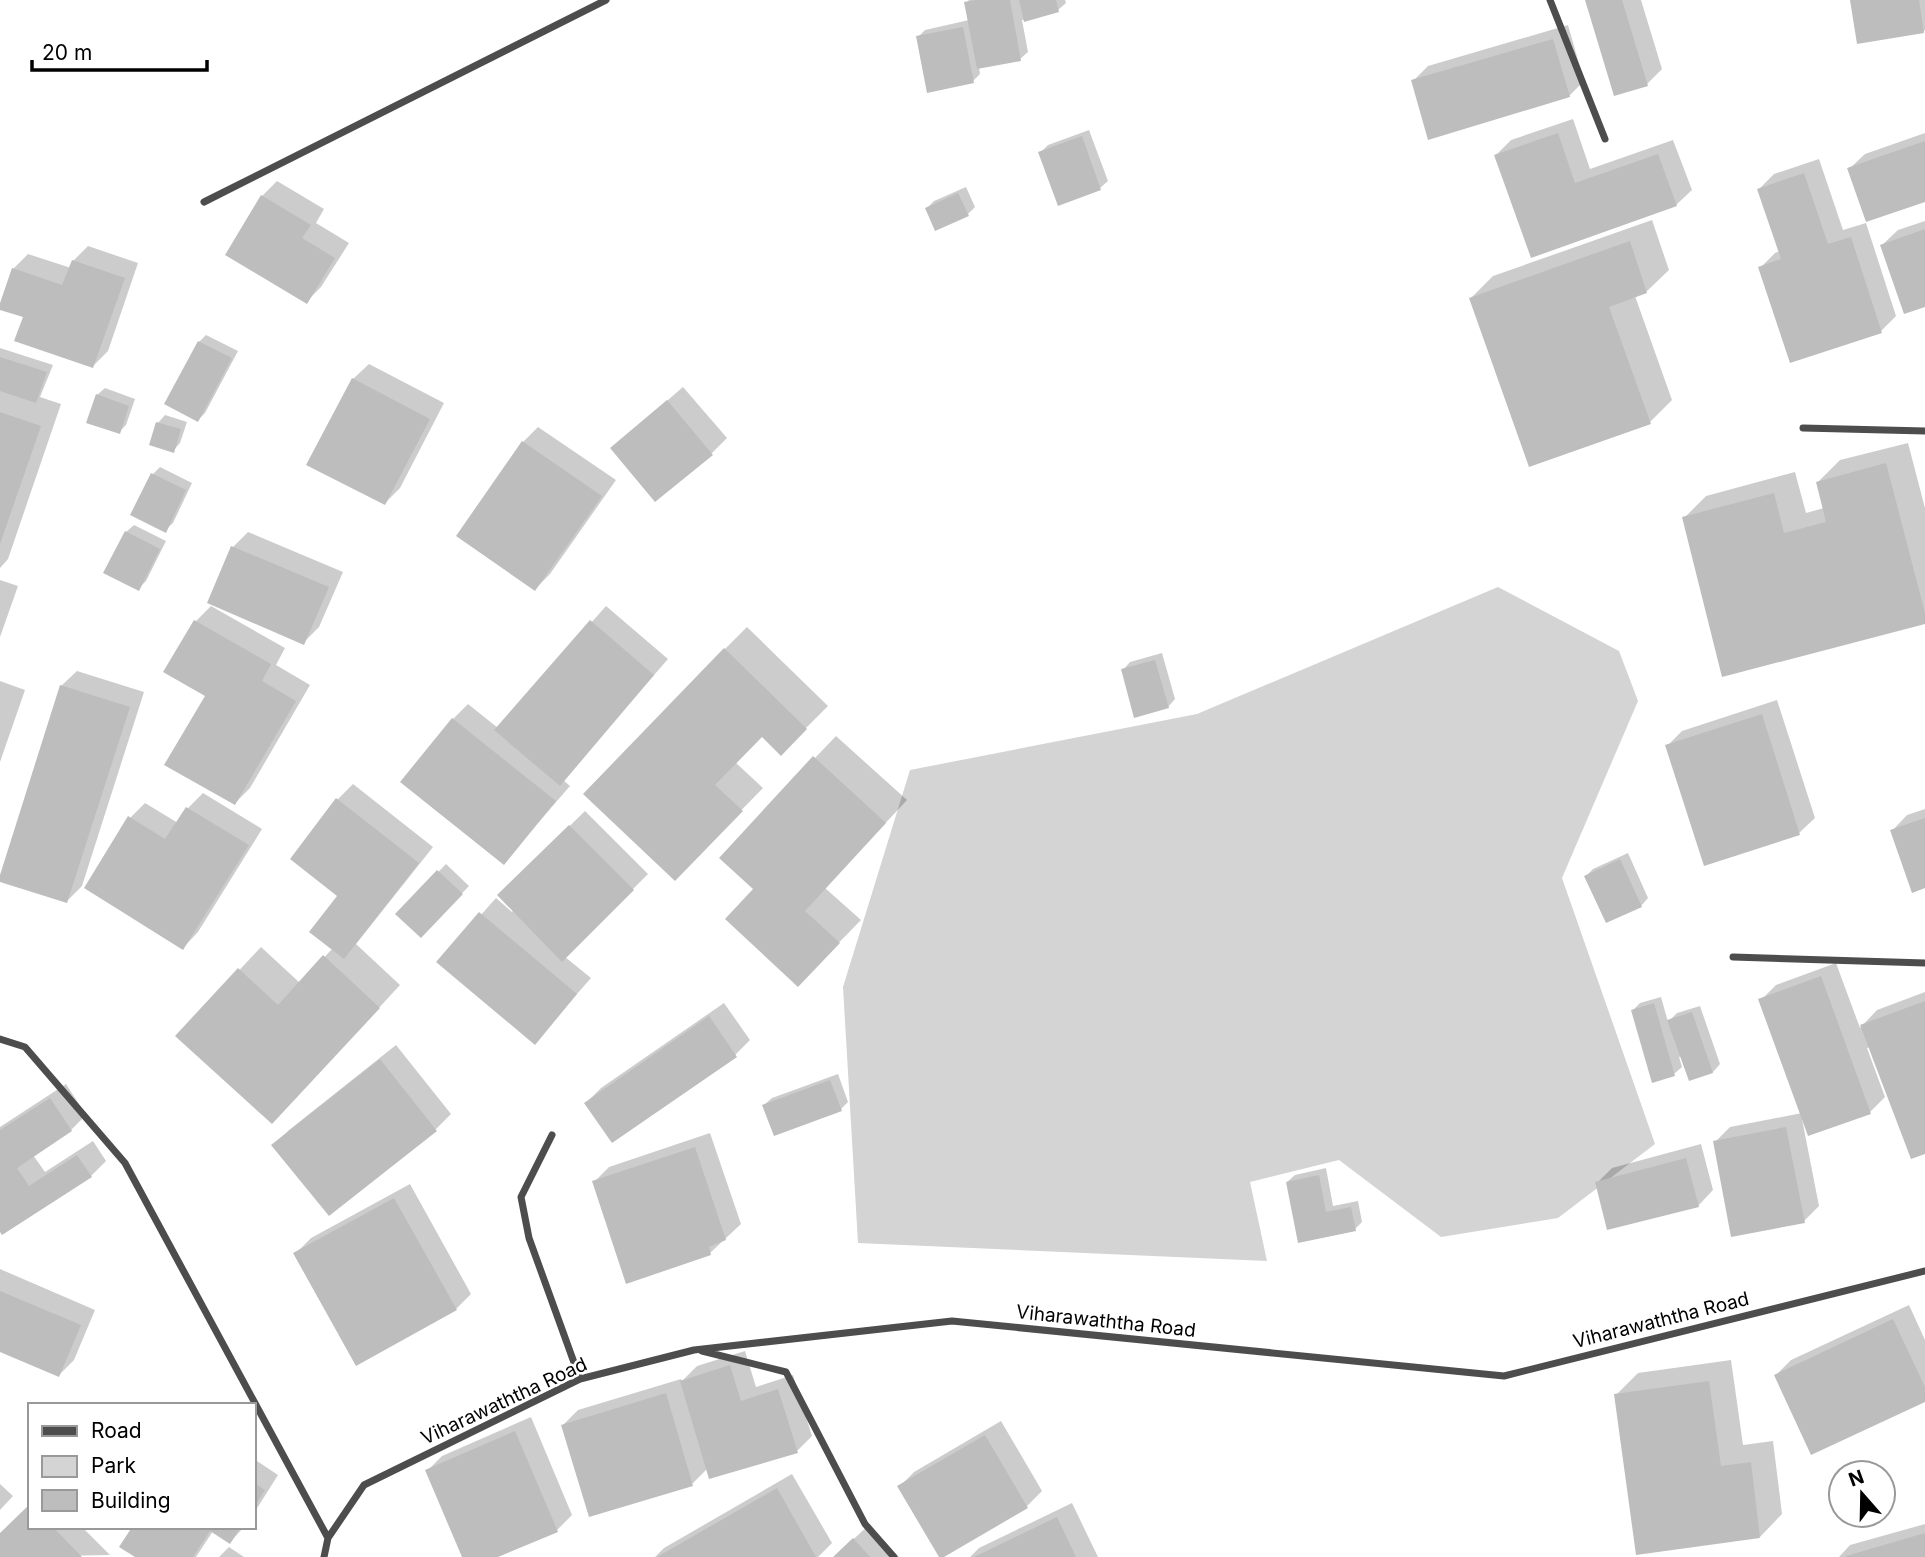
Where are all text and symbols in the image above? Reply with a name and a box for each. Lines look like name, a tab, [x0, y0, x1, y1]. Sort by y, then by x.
scale bar	[32, 28, 206, 72]
text: 20 m	[42, 40, 92, 65]
street label: Viharawaththa Road	[1571, 1287, 1751, 1353]
street label: Viharawaththa Road	[1015, 1300, 1197, 1342]
street label: Viharawaththa Road	[417, 1352, 591, 1450]
legend	[28, 1403, 256, 1529]
text: Road	[91, 1418, 142, 1443]
text: Park	[91, 1453, 136, 1478]
north arrow	[1827, 1459, 1897, 1529]
text: N	[1846, 1465, 1867, 1492]
text: Building	[91, 1488, 171, 1513]

